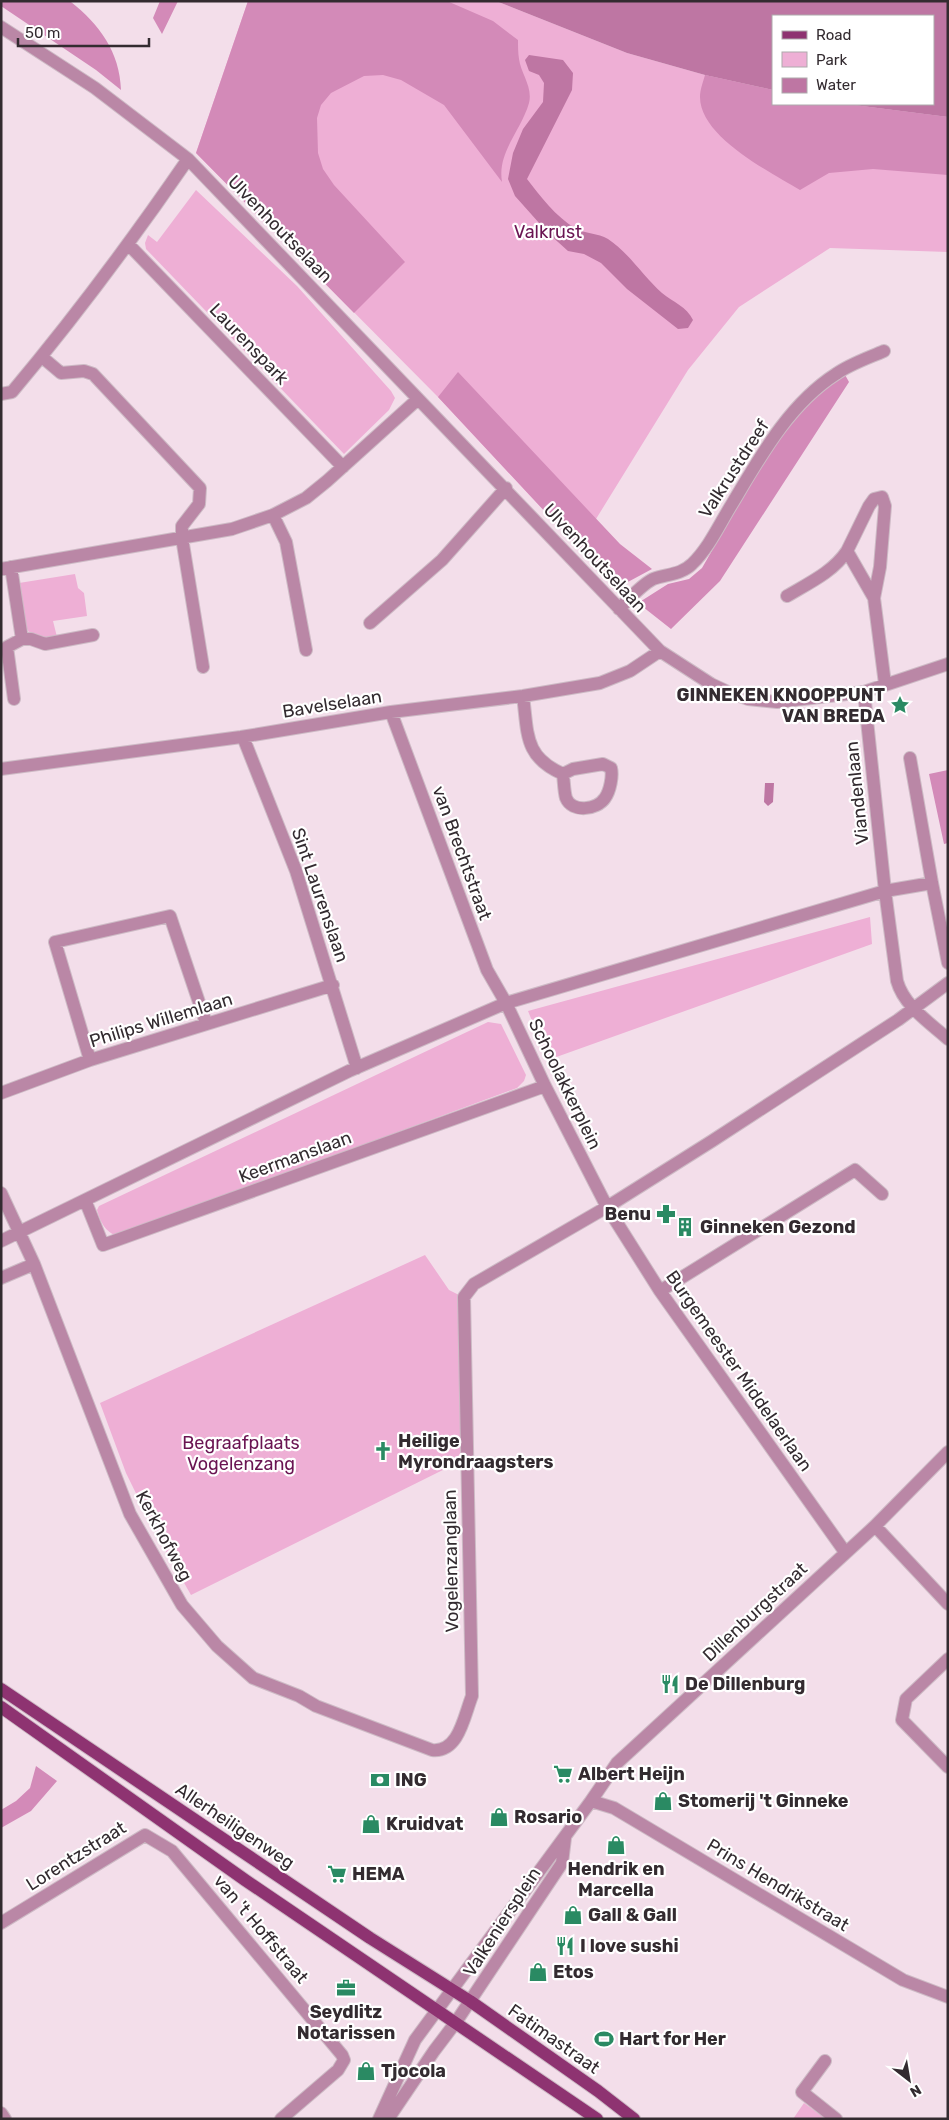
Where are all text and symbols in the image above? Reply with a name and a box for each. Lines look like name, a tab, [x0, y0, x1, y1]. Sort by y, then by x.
scale bar	[18, 15, 149, 47]
legend	[772, 15, 934, 105]
text: 50 m	[25, 24, 60, 42]
text: Road	[816, 26, 852, 44]
text: Park	[816, 51, 847, 69]
text: Water	[816, 76, 856, 94]
street label: Ulvenhoutselaan	[223, 171, 337, 287]
park label: Valkrust	[514, 221, 582, 243]
street label: Laurenspark	[205, 299, 294, 390]
street label: Valkrustdreef	[694, 416, 774, 522]
street label: Ulvenhoutselaan	[539, 499, 651, 617]
place label: GINNEKEN KNOOPPUNT VAN BREDA	[676, 684, 885, 727]
street label: Bavelselaan	[281, 685, 383, 723]
place icon: GINNEKEN KNOOPPUNT VAN BREDA	[889, 694, 911, 716]
street label: Viandenlaan	[841, 740, 873, 846]
street label: van Brechtstraat	[428, 783, 496, 923]
street label: Sint Laurenslaan	[287, 825, 353, 965]
street label: Philips Willemlaan	[87, 988, 235, 1052]
street label: Schoolakkerplein	[524, 1015, 606, 1153]
street label: Keermanslaan	[236, 1126, 354, 1188]
place label: Benu	[605, 1203, 651, 1225]
pharmacy icon: Benu	[655, 1203, 677, 1225]
building icon: Ginneken Gezond	[674, 1216, 696, 1238]
place label: Ginneken Gezond	[700, 1216, 856, 1238]
street label: Burgemeester Middelaerlaan	[661, 1266, 817, 1476]
place label: Heilige Myrondraagsters	[398, 1430, 554, 1473]
park label: Begraafplaats Vogelenzang	[182, 1432, 300, 1475]
church icon: Heilige Myrondraagsters	[372, 1440, 394, 1462]
street label: Kerkhofweg	[131, 1487, 197, 1585]
street label: Vogelenzanglaan	[439, 1489, 463, 1633]
street label: Dillenburgstraat	[698, 1558, 812, 1666]
restaurant icon: De Dillenburg	[659, 1673, 681, 1695]
place label: De Dillenburg	[685, 1673, 805, 1695]
supermarket icon: Albert Heijn	[552, 1763, 574, 1785]
place label: Albert Heijn	[578, 1763, 685, 1785]
bank icon: ING	[369, 1769, 391, 1791]
place label: ING	[395, 1769, 427, 1791]
street label: Allerheiligenweg	[171, 1778, 299, 1874]
shop icon: Stomerij 't Ginneke	[652, 1790, 674, 1812]
place label: Stomerij 't Ginneke	[678, 1790, 849, 1812]
shop icon: Rosario	[488, 1806, 510, 1828]
place label: Rosario	[514, 1806, 582, 1828]
shop icon: Kruidvat	[360, 1813, 382, 1835]
place label: Kruidvat	[386, 1813, 463, 1835]
street label: Lorentzstraat	[22, 1817, 130, 1895]
shop icon: Hendrik en Marcella	[605, 1834, 627, 1856]
street label: Prins Hendrikstraat	[703, 1834, 853, 1936]
place label: Hendrik en Marcella	[568, 1858, 664, 1901]
supermarket icon: HEMA	[326, 1863, 348, 1885]
place label: HEMA	[352, 1863, 405, 1885]
street label: Valkeniersplein	[459, 1863, 545, 1981]
street label: van 't Hoffstraat	[209, 1870, 313, 1988]
shop icon: Gall & Gall	[562, 1904, 584, 1926]
place label: Gall & Gall	[588, 1904, 677, 1926]
restaurant icon: I love sushi	[554, 1935, 576, 1957]
place label: I love sushi	[580, 1935, 679, 1957]
shop icon: Etos	[527, 1961, 549, 1983]
place label: Etos	[553, 1961, 594, 1983]
office icon: Seydlitz Notarissen	[335, 1977, 357, 1999]
street label: Fatimastraat	[504, 1999, 604, 2079]
place label: Seydlitz Notarissen	[297, 2001, 395, 2044]
sports icon: Hart for Her	[593, 2028, 615, 2050]
place label: Hart for Her	[619, 2028, 726, 2050]
north arrow	[884, 2055, 934, 2105]
shop icon: Tjocola	[355, 2060, 377, 2082]
place label: Tjocola	[381, 2060, 446, 2082]
text: N	[907, 2081, 924, 2101]

